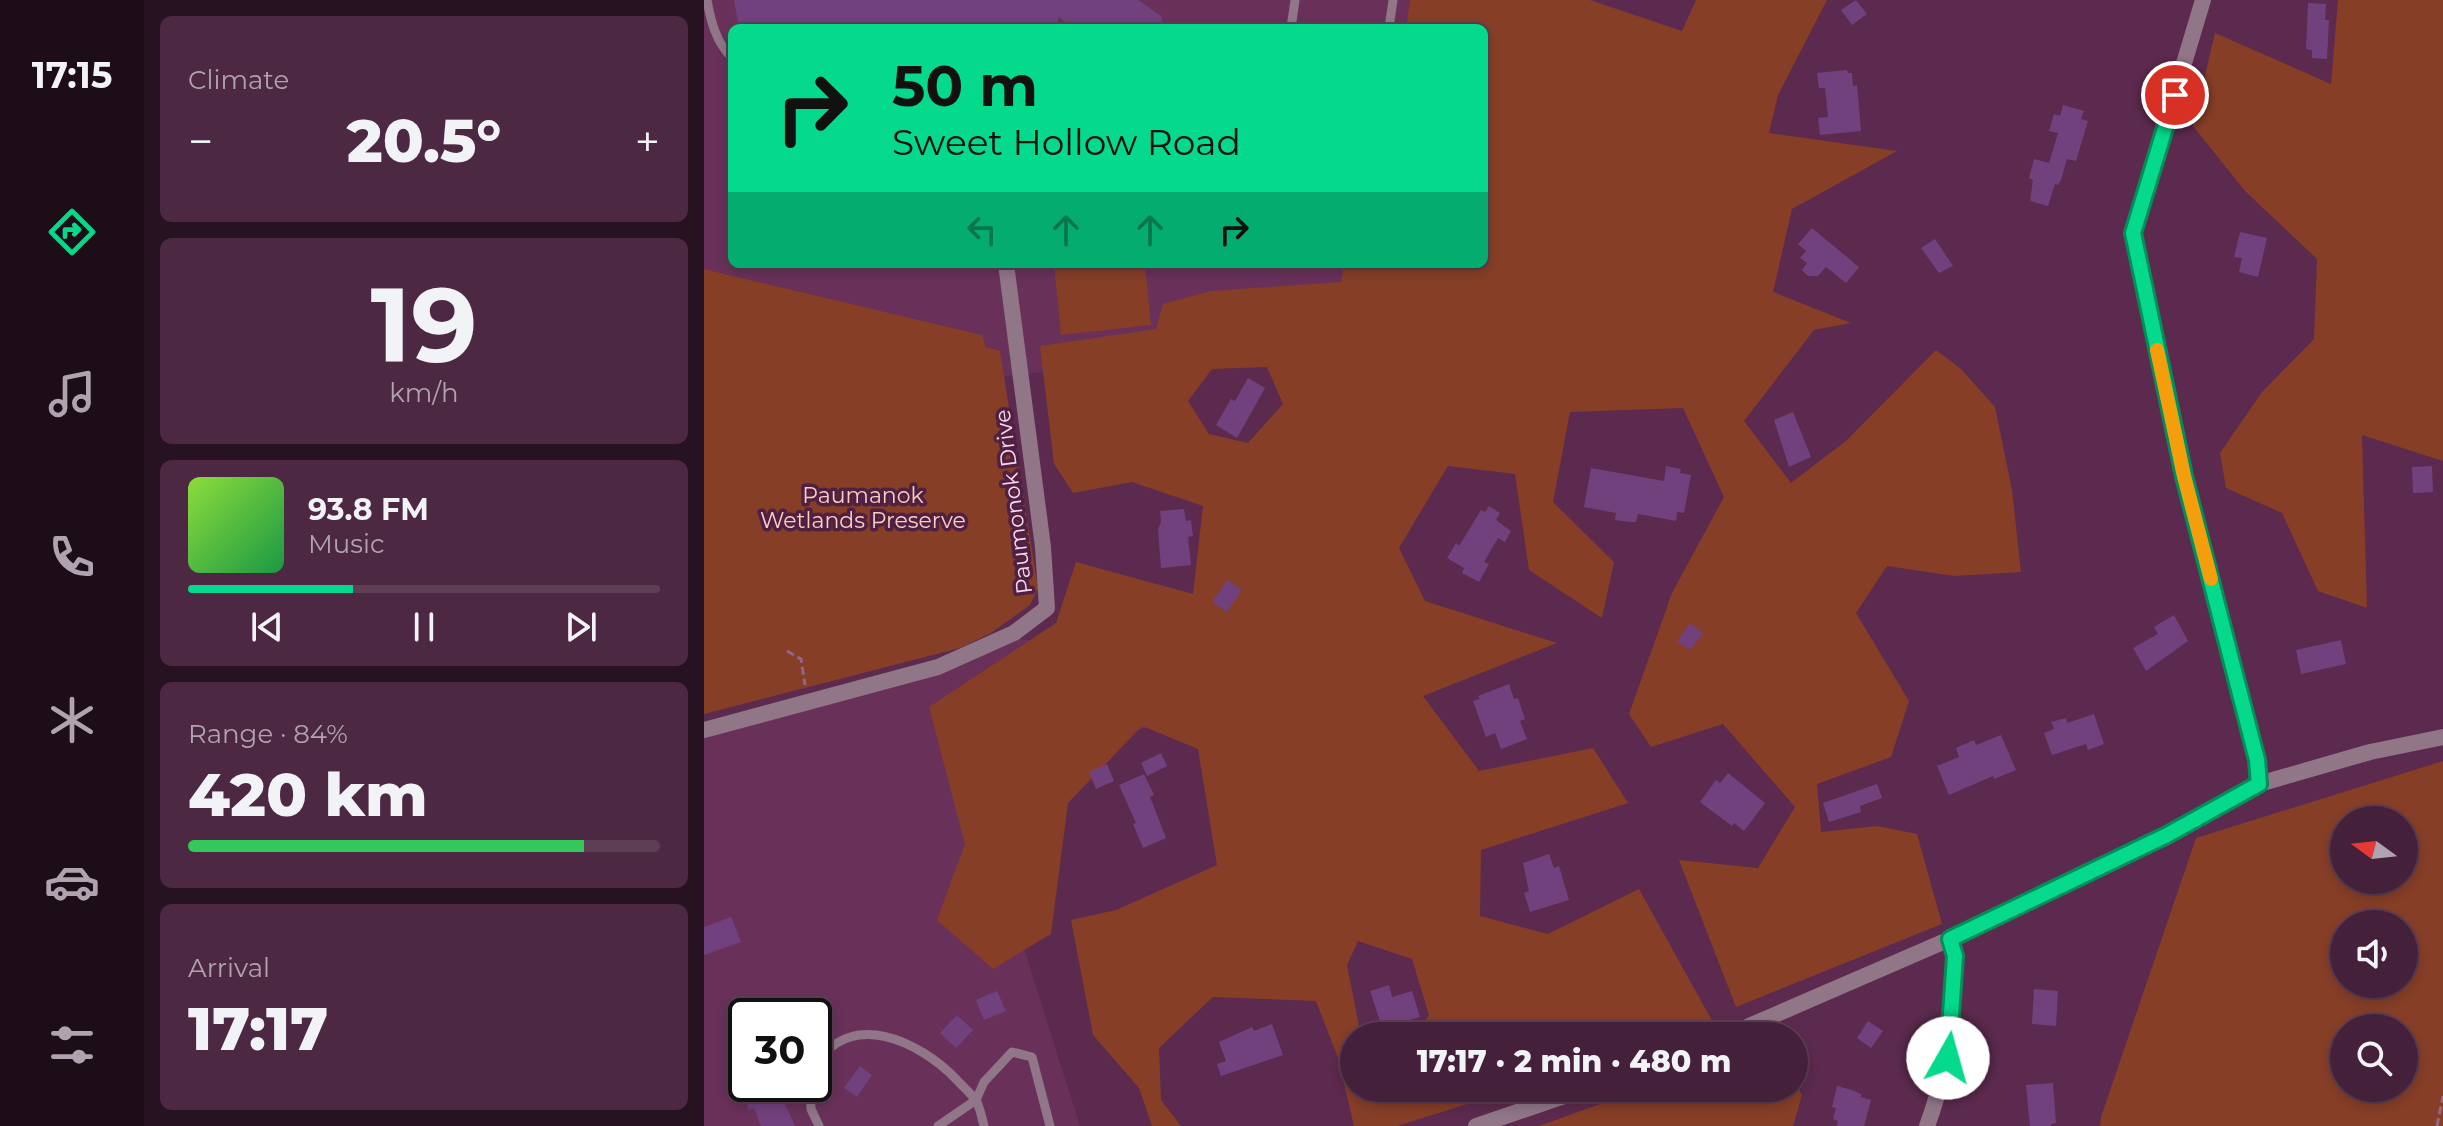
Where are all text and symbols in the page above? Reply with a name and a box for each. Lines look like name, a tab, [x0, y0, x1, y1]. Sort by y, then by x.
text: 50 m	[892, 52, 1038, 120]
text: 17:15	[32, 53, 112, 97]
icon: right	[760, 56, 864, 160]
pin	[2141, 61, 2209, 129]
text: Climate	[188, 64, 289, 96]
icon: arrive	[2153, 73, 2197, 117]
text: 20.5°	[347, 104, 501, 177]
text: −	[188, 114, 213, 168]
text: +	[635, 114, 660, 168]
text: Sweet Hollow Road	[892, 120, 1241, 164]
icon: directions	[44, 204, 100, 260]
icon: left	[960, 208, 1004, 252]
icon: ahead	[1044, 208, 1088, 252]
icon: ahead	[1128, 208, 1172, 252]
icon: right	[1212, 208, 1256, 252]
text: 19	[370, 261, 478, 388]
icon: music	[44, 366, 100, 422]
text: km/h	[389, 377, 459, 409]
street label: Paumonok Drive	[989, 408, 1038, 596]
park label: Paumanok Wetlands Preserve	[760, 482, 966, 534]
text: 93.8 FM	[308, 491, 429, 528]
text: Music	[308, 528, 385, 560]
icon: phone	[44, 529, 100, 585]
icon: previous	[245, 605, 289, 649]
icon: pause	[402, 605, 446, 649]
icon: next	[559, 605, 603, 649]
icon: climate	[44, 692, 100, 748]
text: Range · 84%	[188, 718, 348, 750]
text: 420 km	[188, 758, 428, 831]
north arrow	[2330, 806, 2418, 894]
map controls	[2330, 806, 2418, 1102]
icon: car	[44, 854, 100, 910]
button: sound	[2330, 910, 2418, 998]
text: Arrival	[188, 952, 270, 984]
text: 17:17	[188, 992, 328, 1065]
speed limit sign: 30	[728, 998, 832, 1102]
button: search	[2330, 1014, 2418, 1102]
position arrow	[1906, 1016, 1990, 1100]
icon: filters	[44, 1017, 100, 1073]
text: 17:17 · 2 min · 480 m	[1417, 1043, 1731, 1080]

